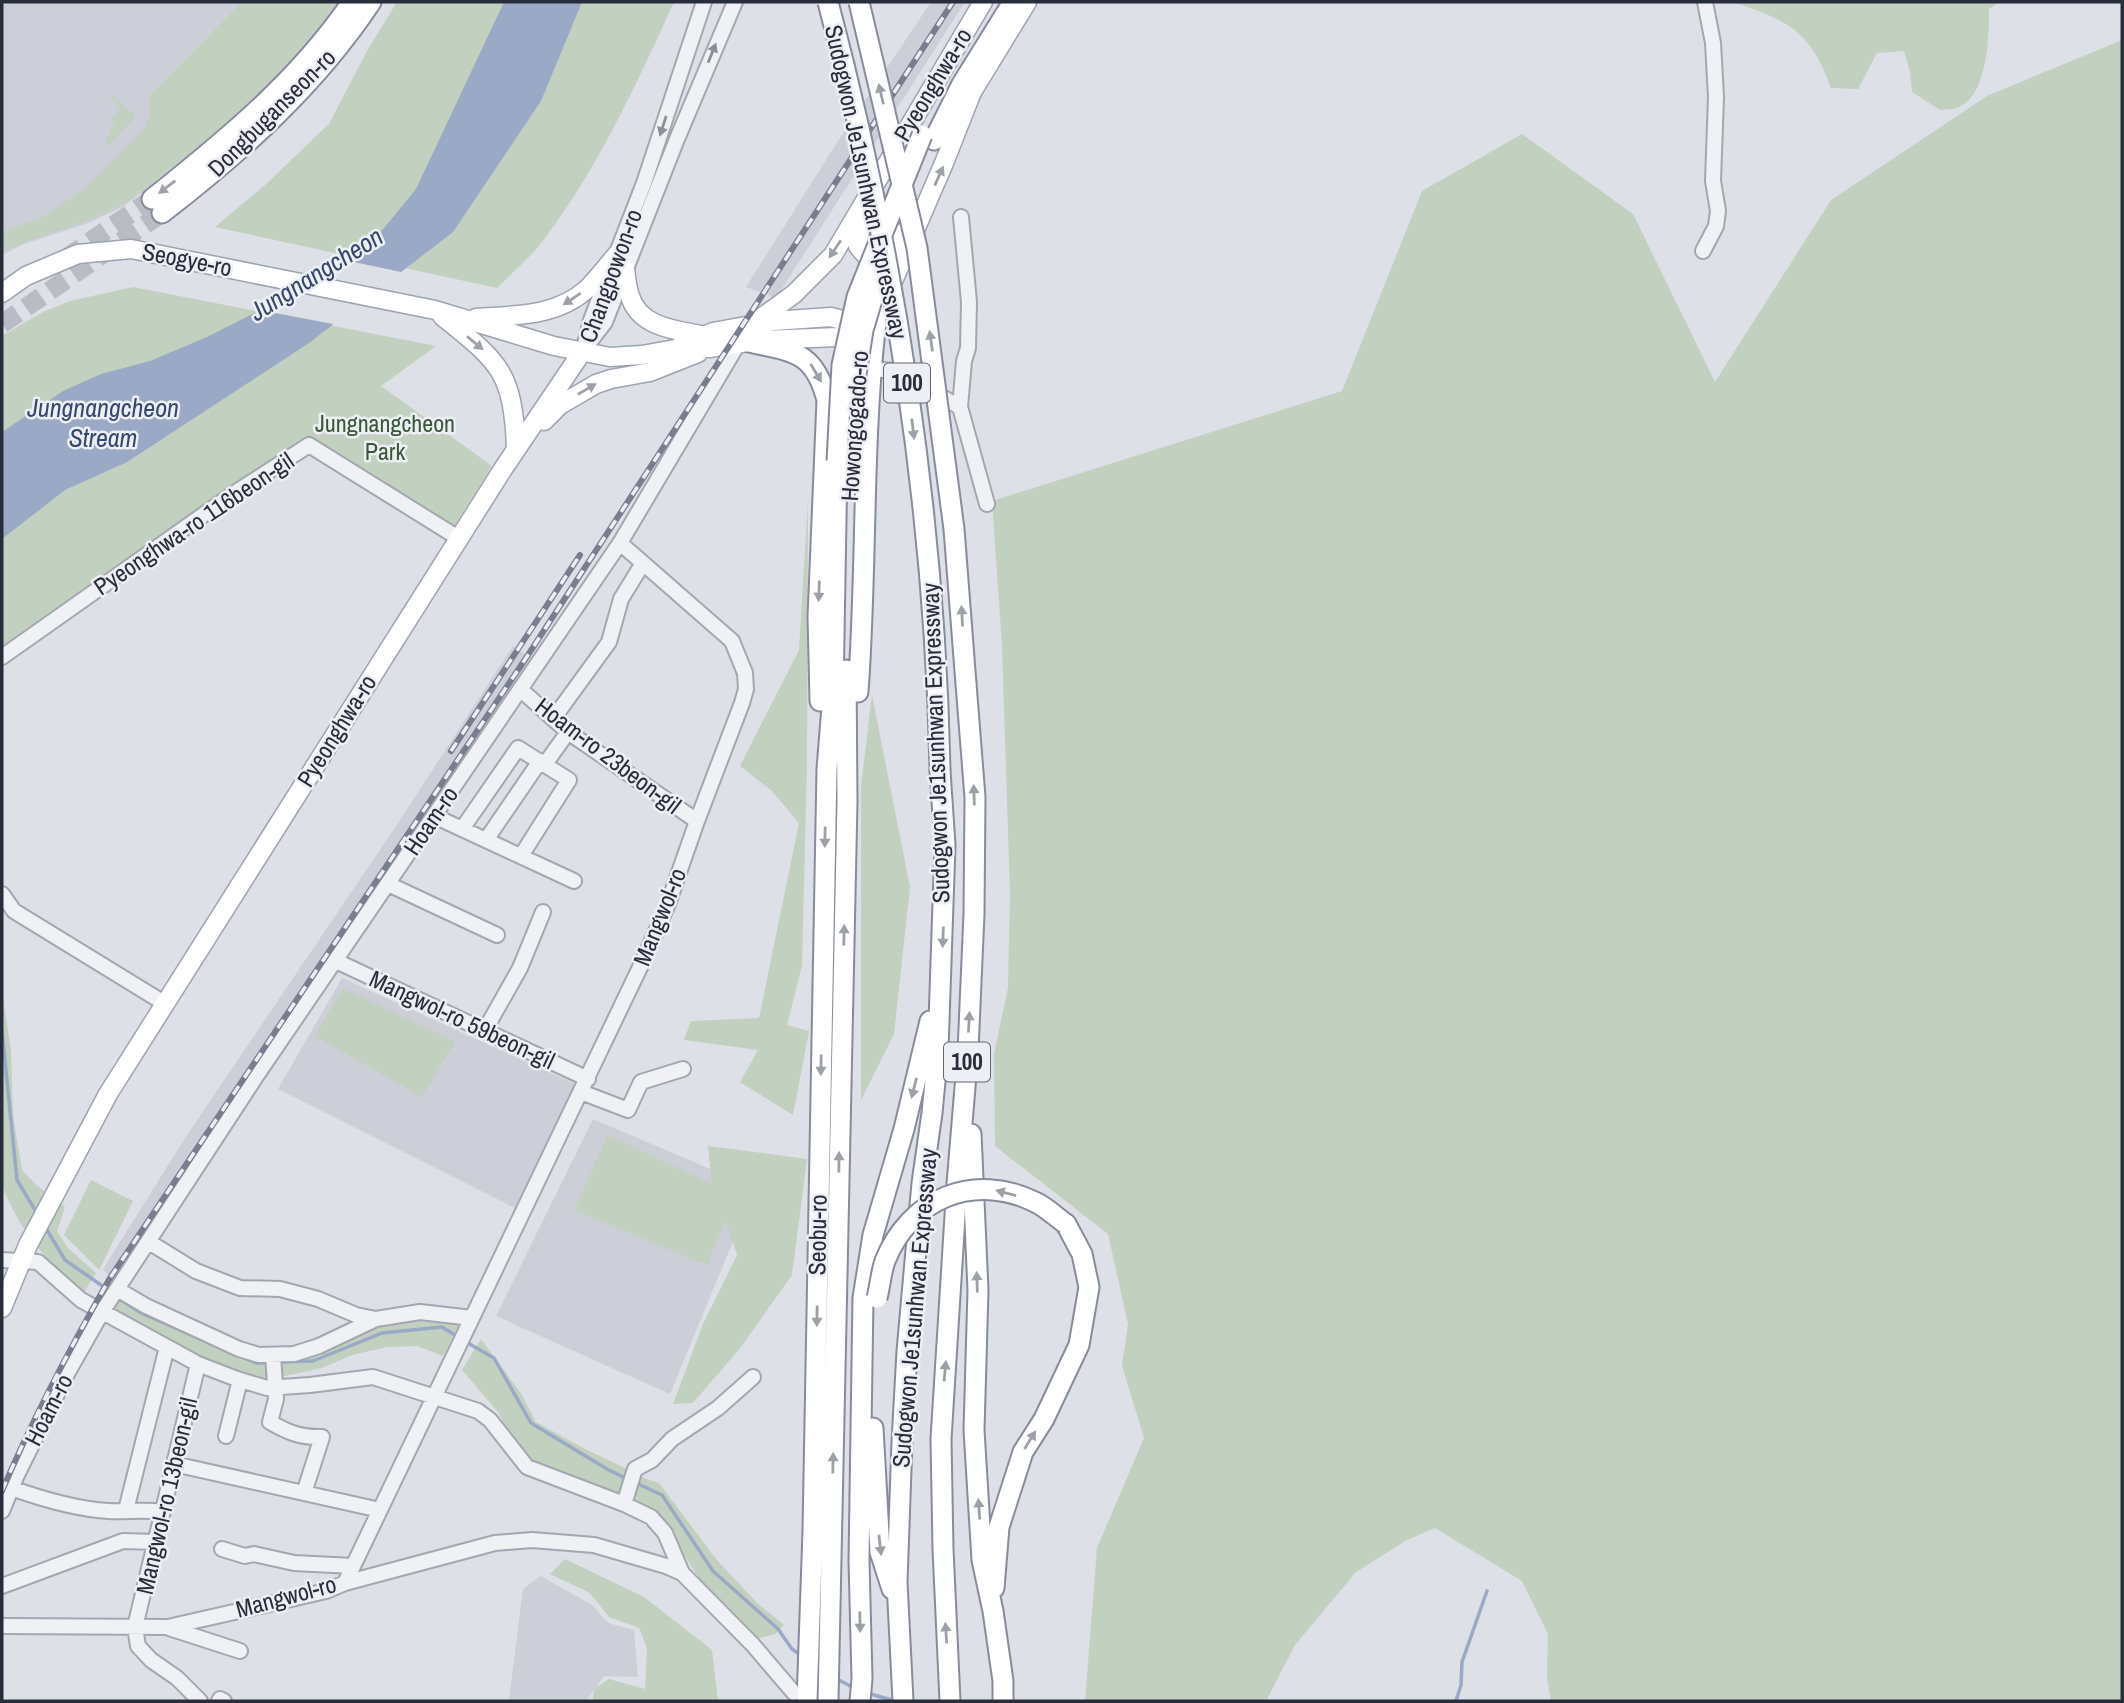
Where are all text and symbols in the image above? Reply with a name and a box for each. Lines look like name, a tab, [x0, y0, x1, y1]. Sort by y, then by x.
street label: Sudogwon Je1sunhwan Expressway	[818, 22, 916, 342]
street label: Pyeonghwa-ro	[886, 22, 979, 147]
street label: Dongbuganseon-ro	[200, 41, 342, 183]
one-way arrow	[707, 42, 718, 63]
one-way arrow	[875, 83, 886, 105]
one-way arrow	[657, 116, 668, 137]
one-way arrow	[933, 166, 945, 186]
one-way arrow	[158, 180, 176, 194]
street label: Changpowon-ro	[571, 204, 649, 347]
water label: Jungnangcheon	[241, 219, 389, 329]
street label: Seogye-ro	[140, 235, 235, 283]
one-way arrow	[828, 240, 842, 258]
one-way arrow	[563, 292, 581, 306]
one-way arrow	[925, 330, 936, 352]
one-way arrow	[466, 335, 484, 351]
street label: Howongogado-ro	[833, 350, 875, 502]
one-way arrow	[810, 364, 823, 383]
road number: 100	[884, 364, 930, 402]
one-way arrow	[578, 383, 597, 395]
water label: Jungnangcheon Stream	[26, 390, 179, 455]
park label: Jungnangcheon Park	[315, 407, 455, 467]
one-way arrow	[907, 418, 918, 440]
street label: Pyeonghwa-ro 116beon-gil	[87, 444, 300, 602]
one-way arrow	[814, 580, 825, 602]
street label: Sudogwon Je1sunhwan Expressway	[913, 582, 957, 904]
one-way arrow	[956, 604, 967, 626]
street label: Pyeonghwa-ro	[289, 668, 383, 793]
street label: Hoam-ro 23beon-gil	[529, 690, 688, 821]
street label: Hoam-ro	[396, 780, 465, 861]
one-way arrow	[969, 783, 980, 805]
one-way arrow	[820, 826, 831, 848]
street label: Mangwol-ro	[625, 863, 693, 970]
one-way arrow	[838, 924, 850, 946]
one-way arrow	[937, 927, 948, 949]
street label: Mangwol-ro 59beon-gil	[364, 962, 560, 1076]
one-way arrow	[964, 1011, 975, 1033]
road number: 100	[944, 1042, 990, 1082]
one-way arrow	[816, 1054, 827, 1076]
one-way arrow	[908, 1077, 919, 1099]
street label: Sudogwon Je1sunhwan Expressway	[884, 1147, 944, 1469]
one-way arrow	[833, 1151, 845, 1173]
one-way arrow	[995, 1187, 1017, 1198]
street label: Seobu-ro	[800, 1194, 834, 1276]
one-way arrow	[971, 1271, 983, 1293]
one-way arrow	[811, 1306, 823, 1328]
one-way arrow	[940, 1360, 951, 1382]
street label: Hoam-ro	[16, 1368, 80, 1451]
street label: Mangwol-ro 13beon-gil	[128, 1394, 204, 1597]
one-way arrow	[1024, 1431, 1037, 1450]
one-way arrow	[827, 1452, 838, 1474]
one-way arrow	[973, 1498, 984, 1520]
one-way arrow	[875, 1534, 886, 1556]
street label: Mangwol-ro	[232, 1567, 340, 1625]
one-way arrow	[855, 1611, 866, 1633]
one-way arrow	[941, 1622, 952, 1644]

